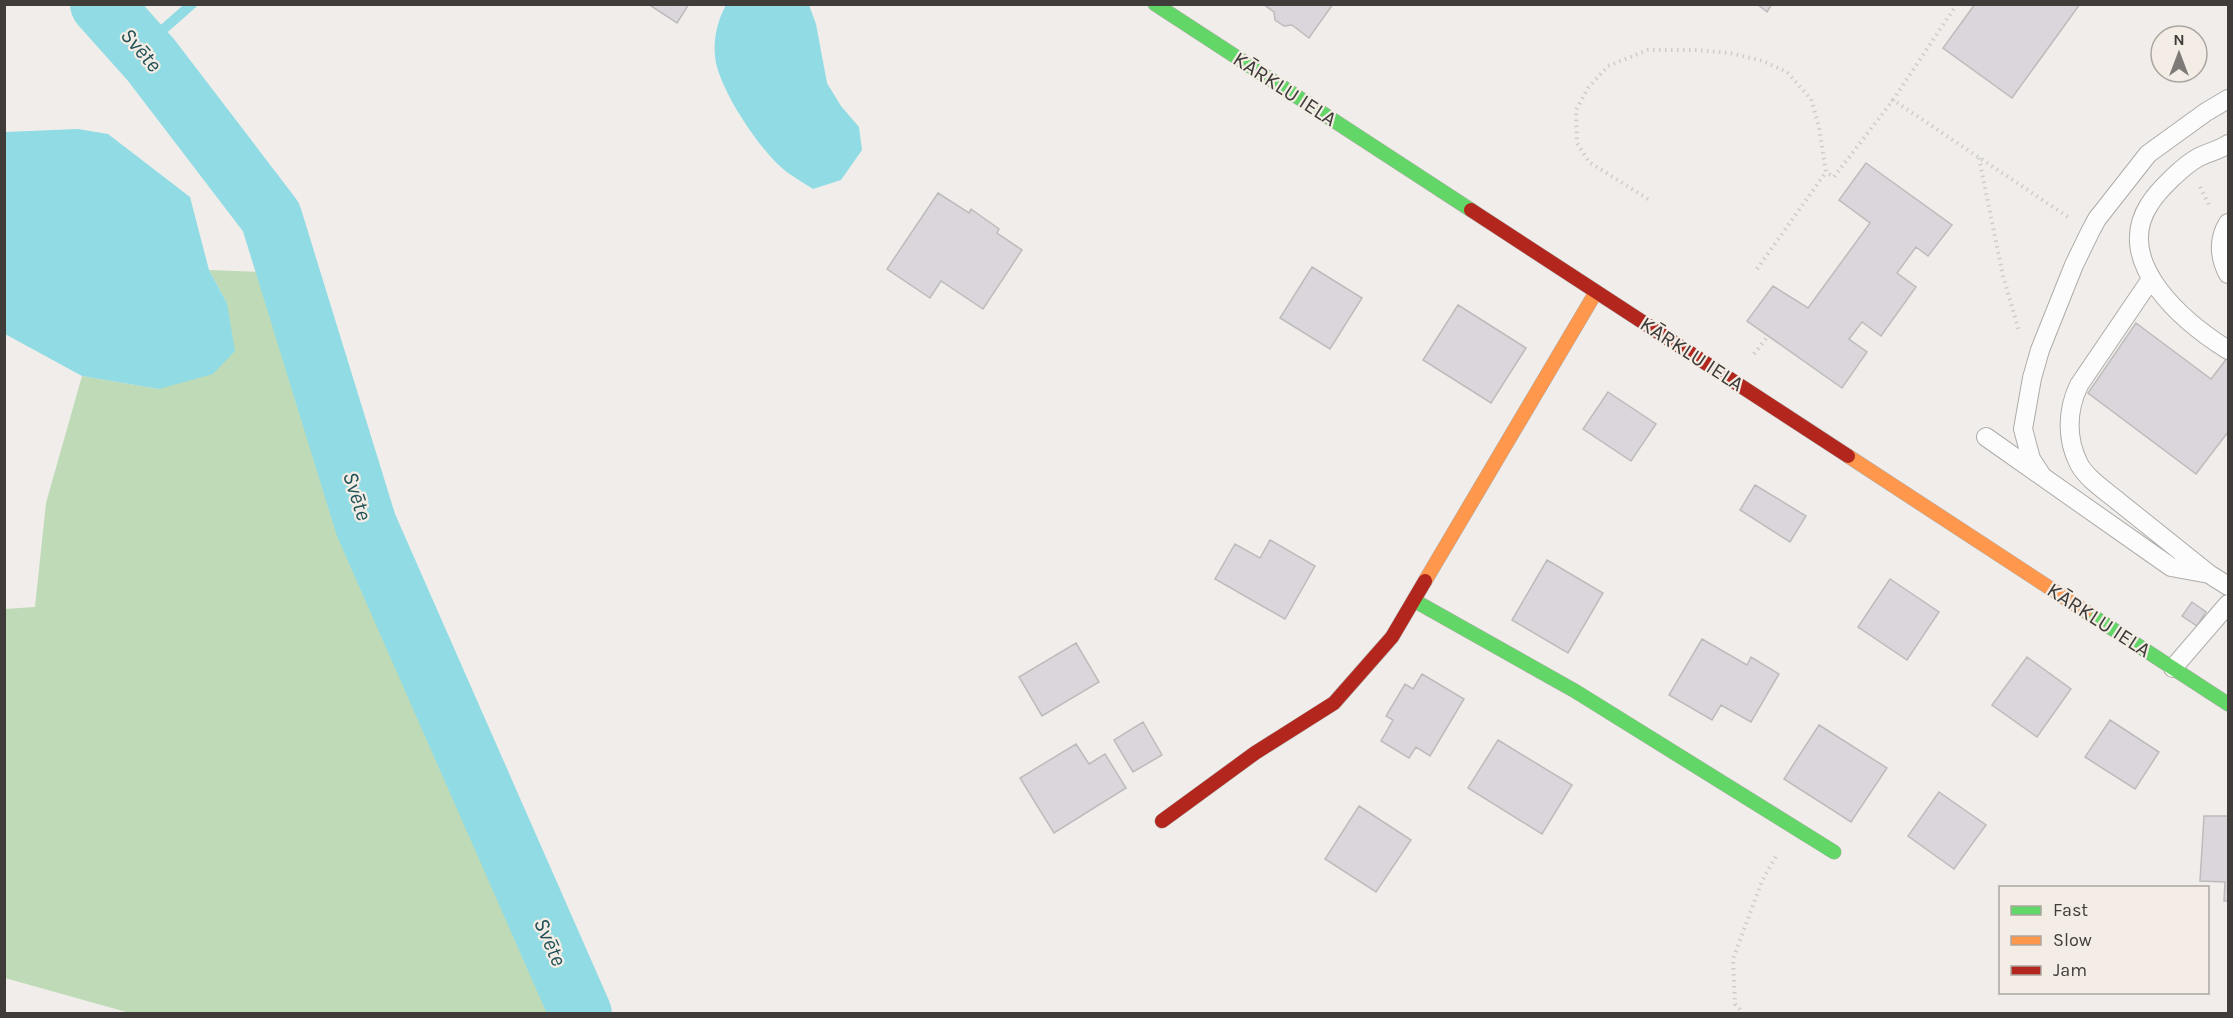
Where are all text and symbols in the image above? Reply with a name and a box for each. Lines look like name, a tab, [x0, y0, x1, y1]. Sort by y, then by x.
water label: Svēte	[115, 23, 167, 77]
north arrow	[2149, 24, 2209, 84]
text: N	[2173, 30, 2185, 49]
street label: KĀRKLU IELA	[1229, 47, 1341, 131]
street label: KĀRKLU IELA	[1636, 312, 1748, 396]
water label: Svēte	[337, 468, 377, 524]
street label: KĀRKLU IELA	[2043, 578, 2155, 662]
legend	[1999, 886, 2209, 994]
text: Fast	[2053, 899, 2088, 921]
water label: Svēte	[528, 914, 572, 970]
text: Slow	[2053, 929, 2092, 951]
text: Jam	[2053, 959, 2087, 981]

